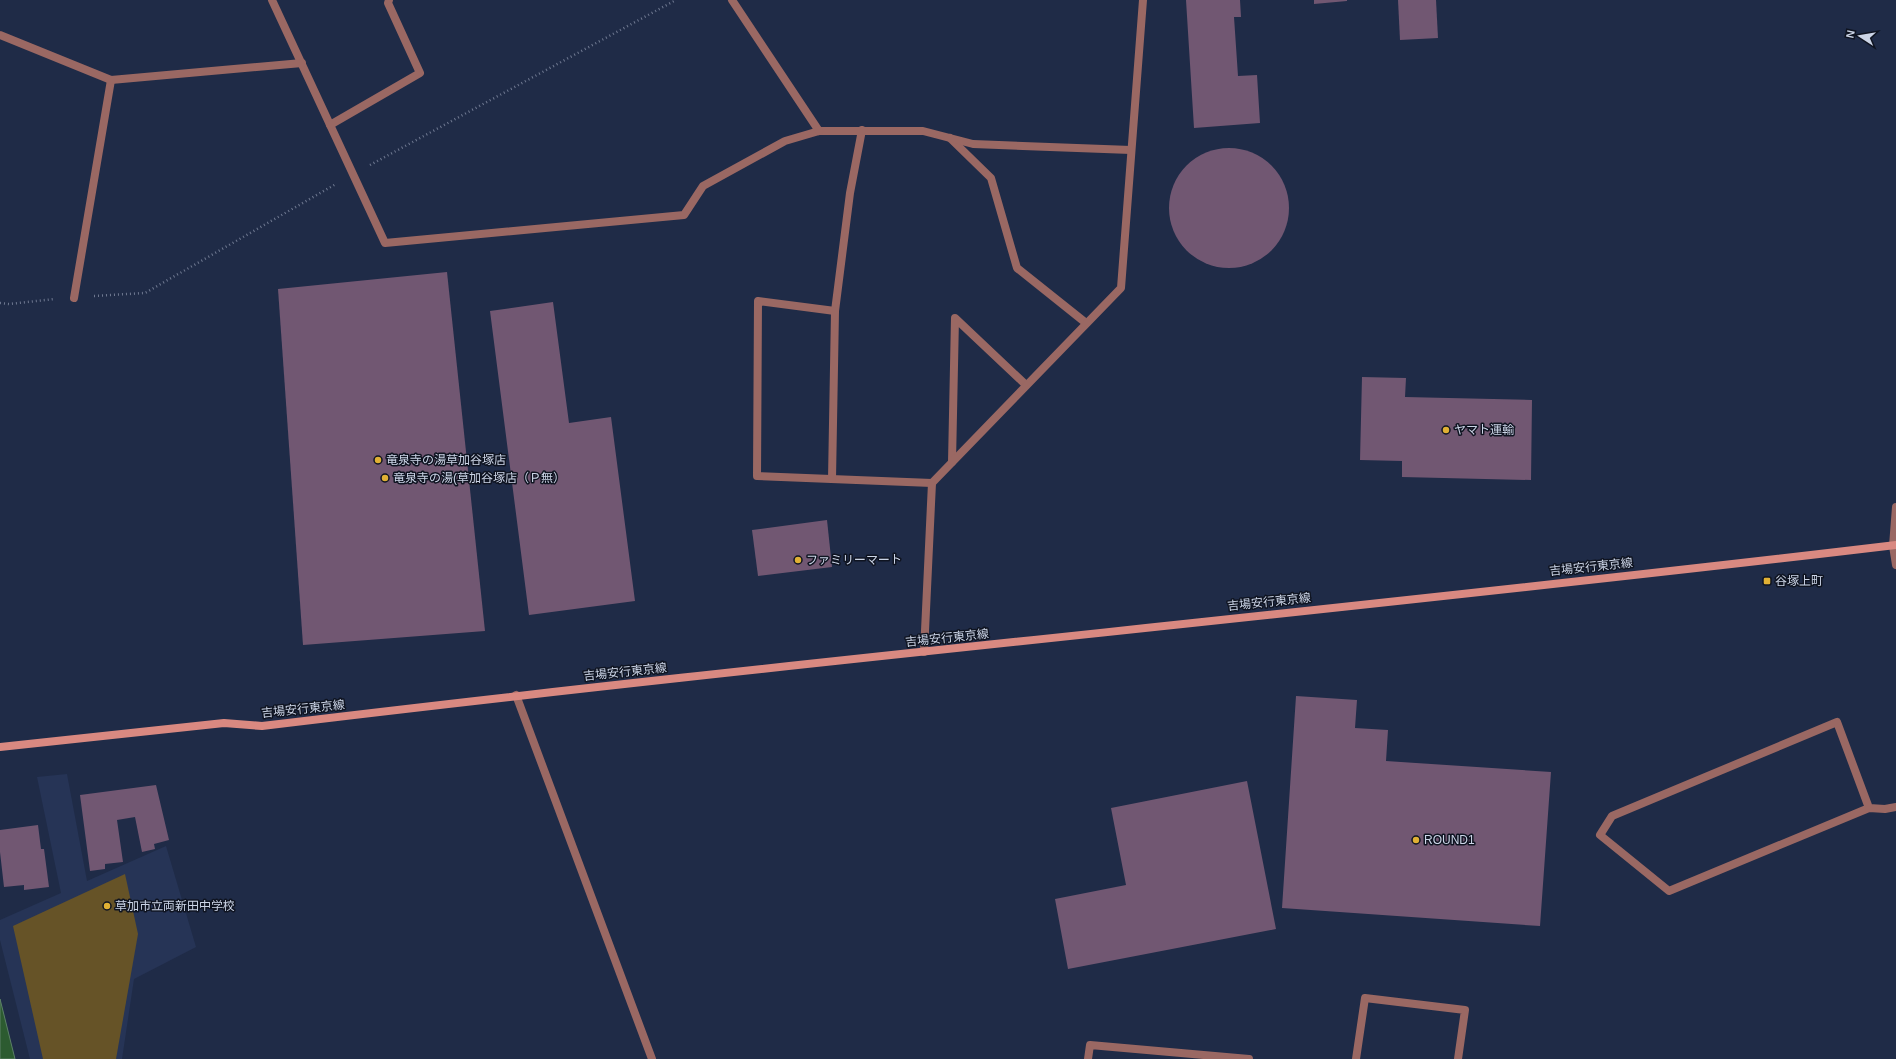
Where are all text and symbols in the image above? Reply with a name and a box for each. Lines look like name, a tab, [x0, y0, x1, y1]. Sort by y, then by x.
north arrow	[1840, 16, 1880, 56]
text: N	[1844, 29, 1857, 39]
place label: ヤマト運輸	[1454, 423, 1514, 437]
marker: ヤマト運輸	[1441, 425, 1451, 435]
place label: 竜泉寺の湯草加谷塚店	[386, 453, 506, 467]
marker: 竜泉寺の湯草加谷塚店	[373, 455, 383, 465]
place label: 竜泉寺の湯(草加谷塚店（Ｐ無）	[393, 471, 565, 485]
marker: 竜泉寺の湯(草加谷塚店（Ｐ無）	[380, 473, 390, 483]
place label: ファミリーマート	[806, 553, 902, 567]
marker: ファミリーマート	[793, 555, 803, 565]
street label: 吉場安行東京線	[1548, 556, 1634, 578]
place label: 谷塚上町	[1775, 574, 1823, 588]
marker: 谷塚上町	[1762, 576, 1772, 586]
street label: 吉場安行東京線	[1226, 591, 1312, 613]
street label: 吉場安行東京線	[904, 627, 990, 649]
street label: 吉場安行東京線	[582, 661, 668, 683]
street label: 吉場安行東京線	[260, 698, 346, 720]
place label: ROUND1	[1424, 833, 1475, 847]
marker: ROUND1	[1411, 835, 1421, 845]
place label: 草加市立両新田中学校	[115, 899, 235, 913]
marker: 草加市立両新田中学校	[102, 901, 112, 911]

